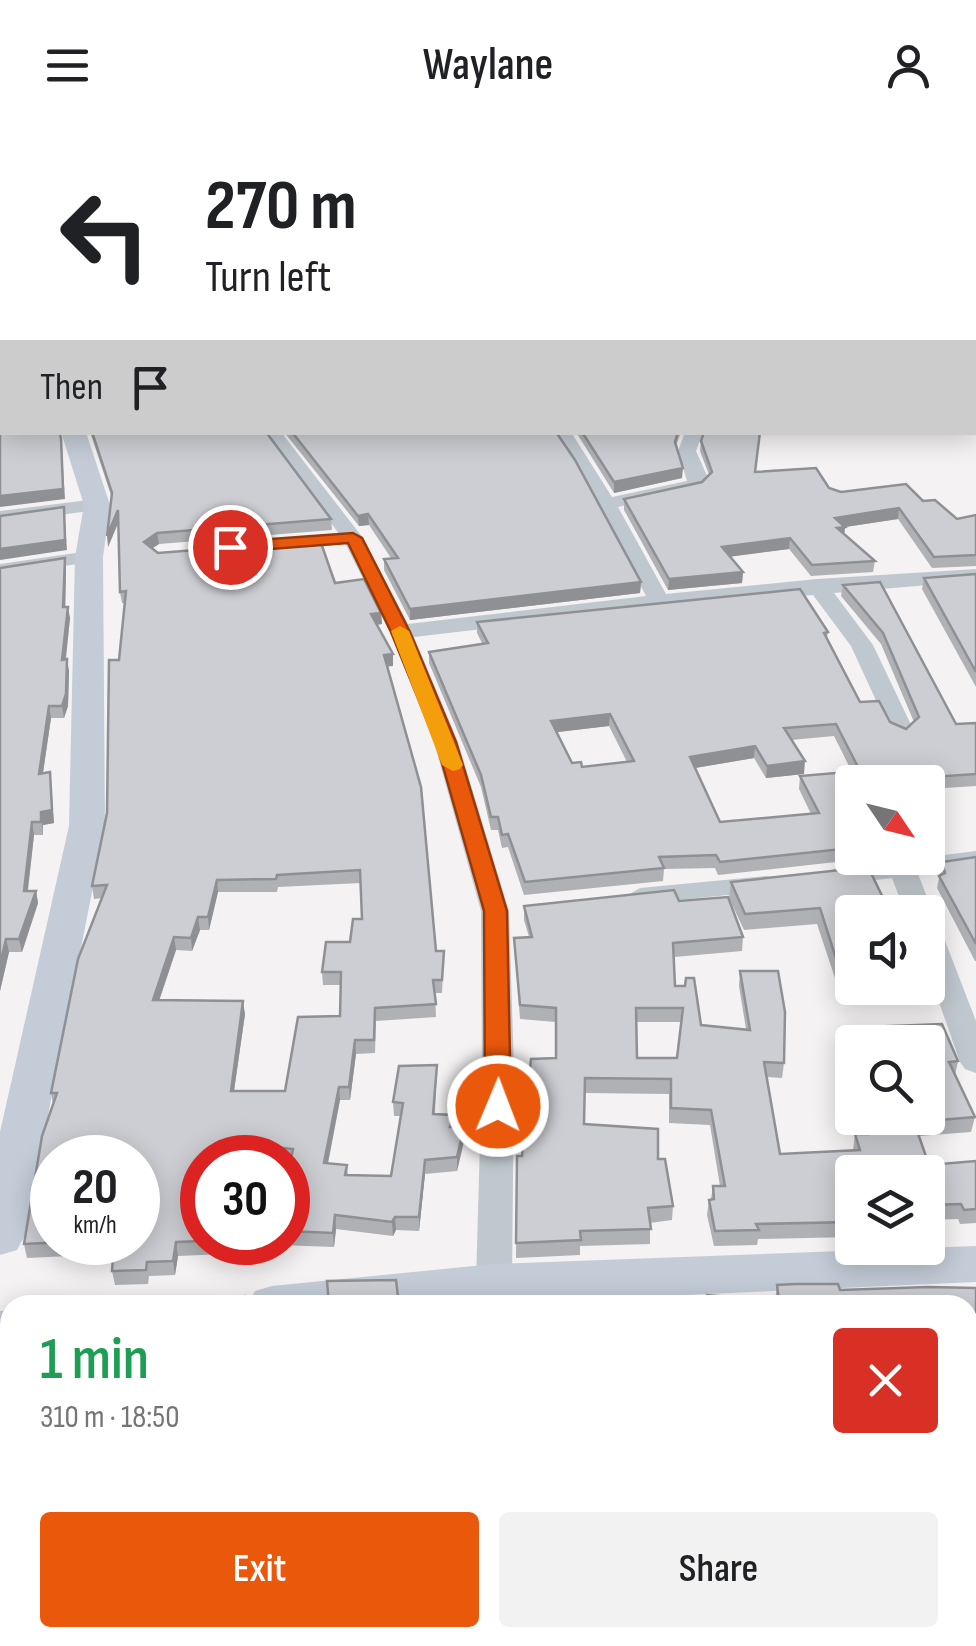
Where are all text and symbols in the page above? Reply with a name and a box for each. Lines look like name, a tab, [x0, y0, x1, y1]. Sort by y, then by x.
icon: menu	[40, 38, 95, 93]
text: Waylane	[423, 38, 553, 93]
icon: person	[881, 38, 936, 93]
text: 270 m	[205, 165, 357, 249]
icon: left	[40, 170, 170, 300]
text: Turn left	[205, 250, 331, 305]
icon: arrive	[123, 360, 178, 415]
text: Then	[40, 365, 103, 410]
pin	[188, 505, 273, 590]
icon: arrive	[203, 520, 258, 575]
north arrow	[835, 765, 945, 875]
map controls	[835, 765, 945, 1265]
button: sound	[835, 895, 945, 1005]
button: search	[835, 1025, 945, 1135]
position arrow	[446, 1054, 550, 1158]
speed limit sign: 30	[180, 1135, 310, 1265]
button: layers	[835, 1155, 945, 1265]
text: 20	[72, 1158, 118, 1218]
text: km/h	[73, 1210, 117, 1241]
text: 1 min	[40, 1324, 149, 1396]
button: close	[833, 1328, 938, 1433]
text: 310 m · 18:50	[40, 1398, 179, 1437]
button: Exit	[40, 1512, 479, 1627]
button: Share	[499, 1512, 938, 1627]

